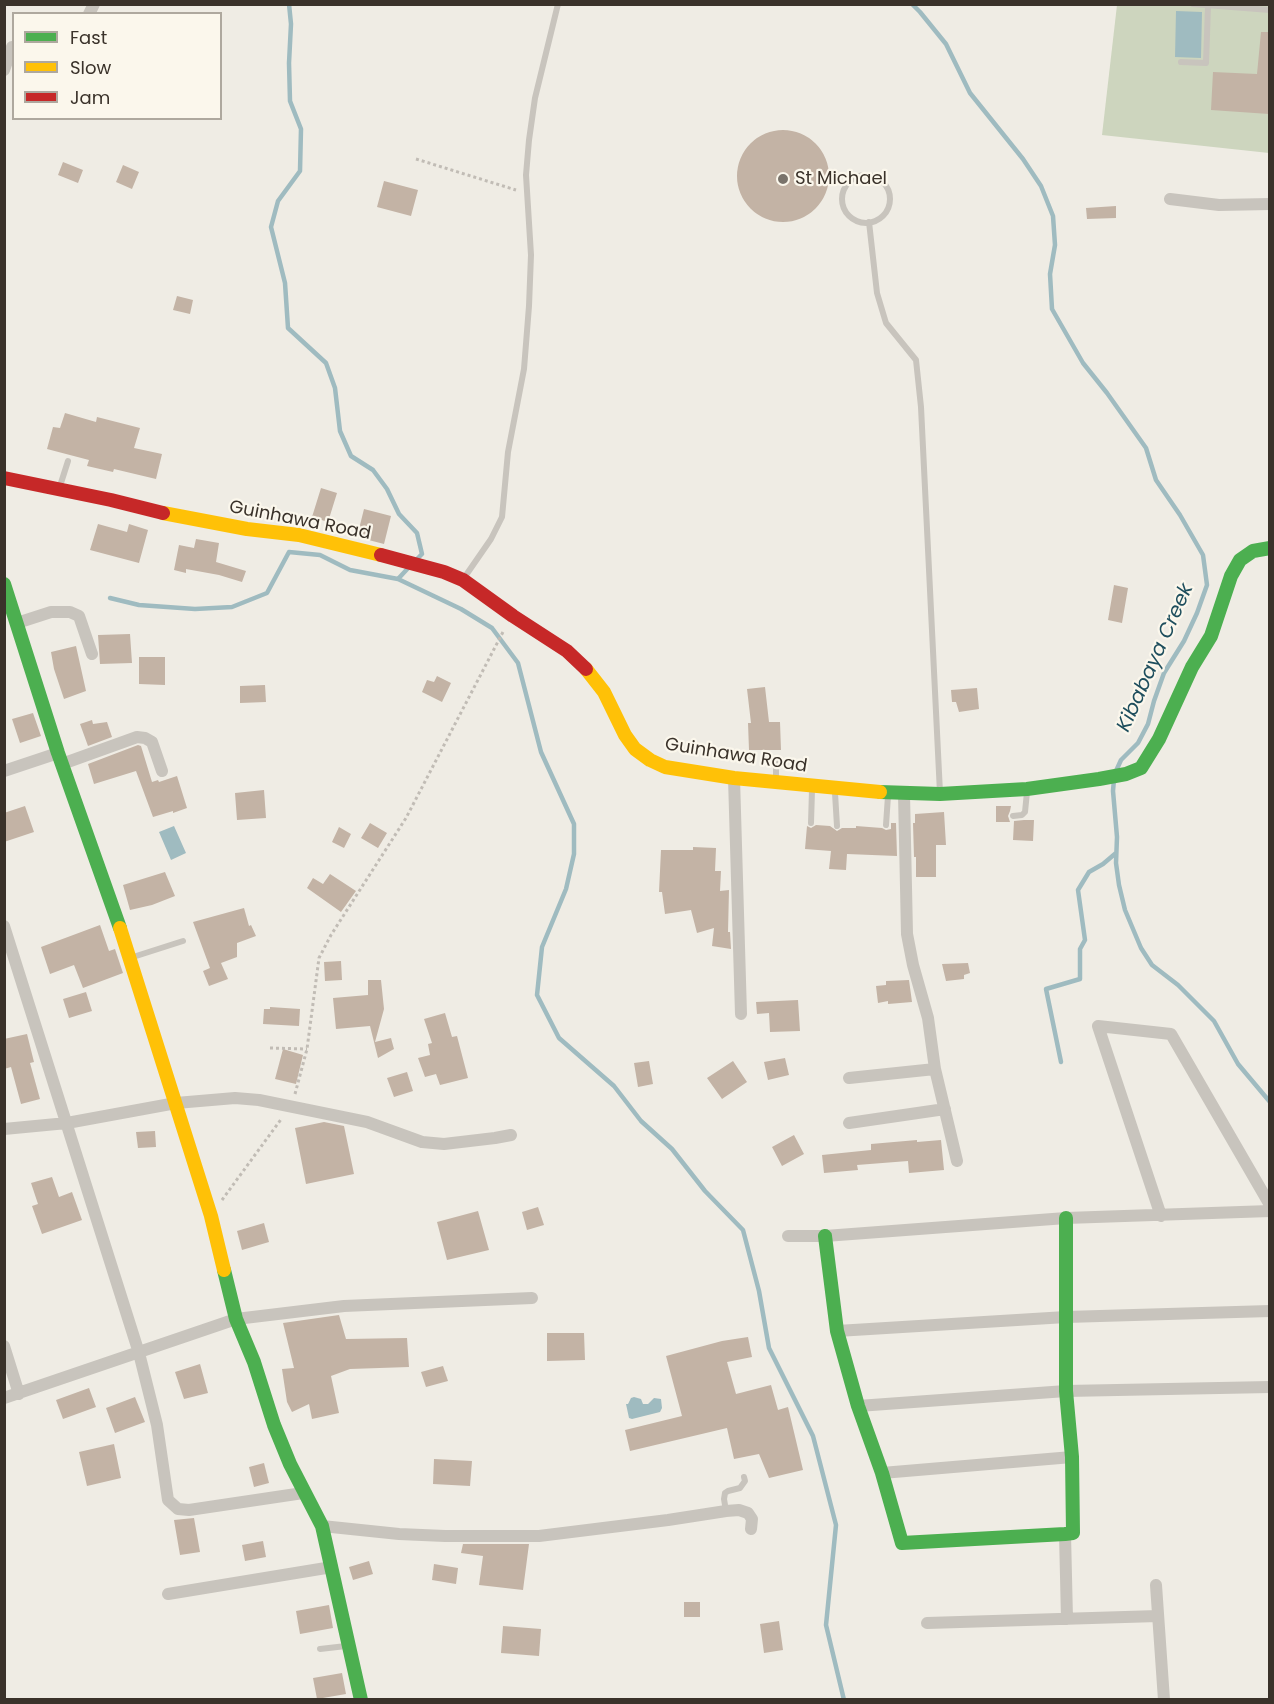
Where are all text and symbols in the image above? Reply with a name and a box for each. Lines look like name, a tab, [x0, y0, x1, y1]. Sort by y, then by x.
legend	[12, 12, 222, 120]
text: Fast	[70, 25, 107, 50]
text: Slow	[70, 55, 111, 80]
text: Jam	[70, 85, 110, 110]
place label: St Michael	[795, 168, 887, 190]
marker: St Michael	[776, 172, 790, 186]
street label: Guinhawa Road	[227, 497, 373, 545]
water label: Kibabaya Creek	[1113, 580, 1199, 736]
street label: Guinhawa Road	[663, 734, 809, 778]

